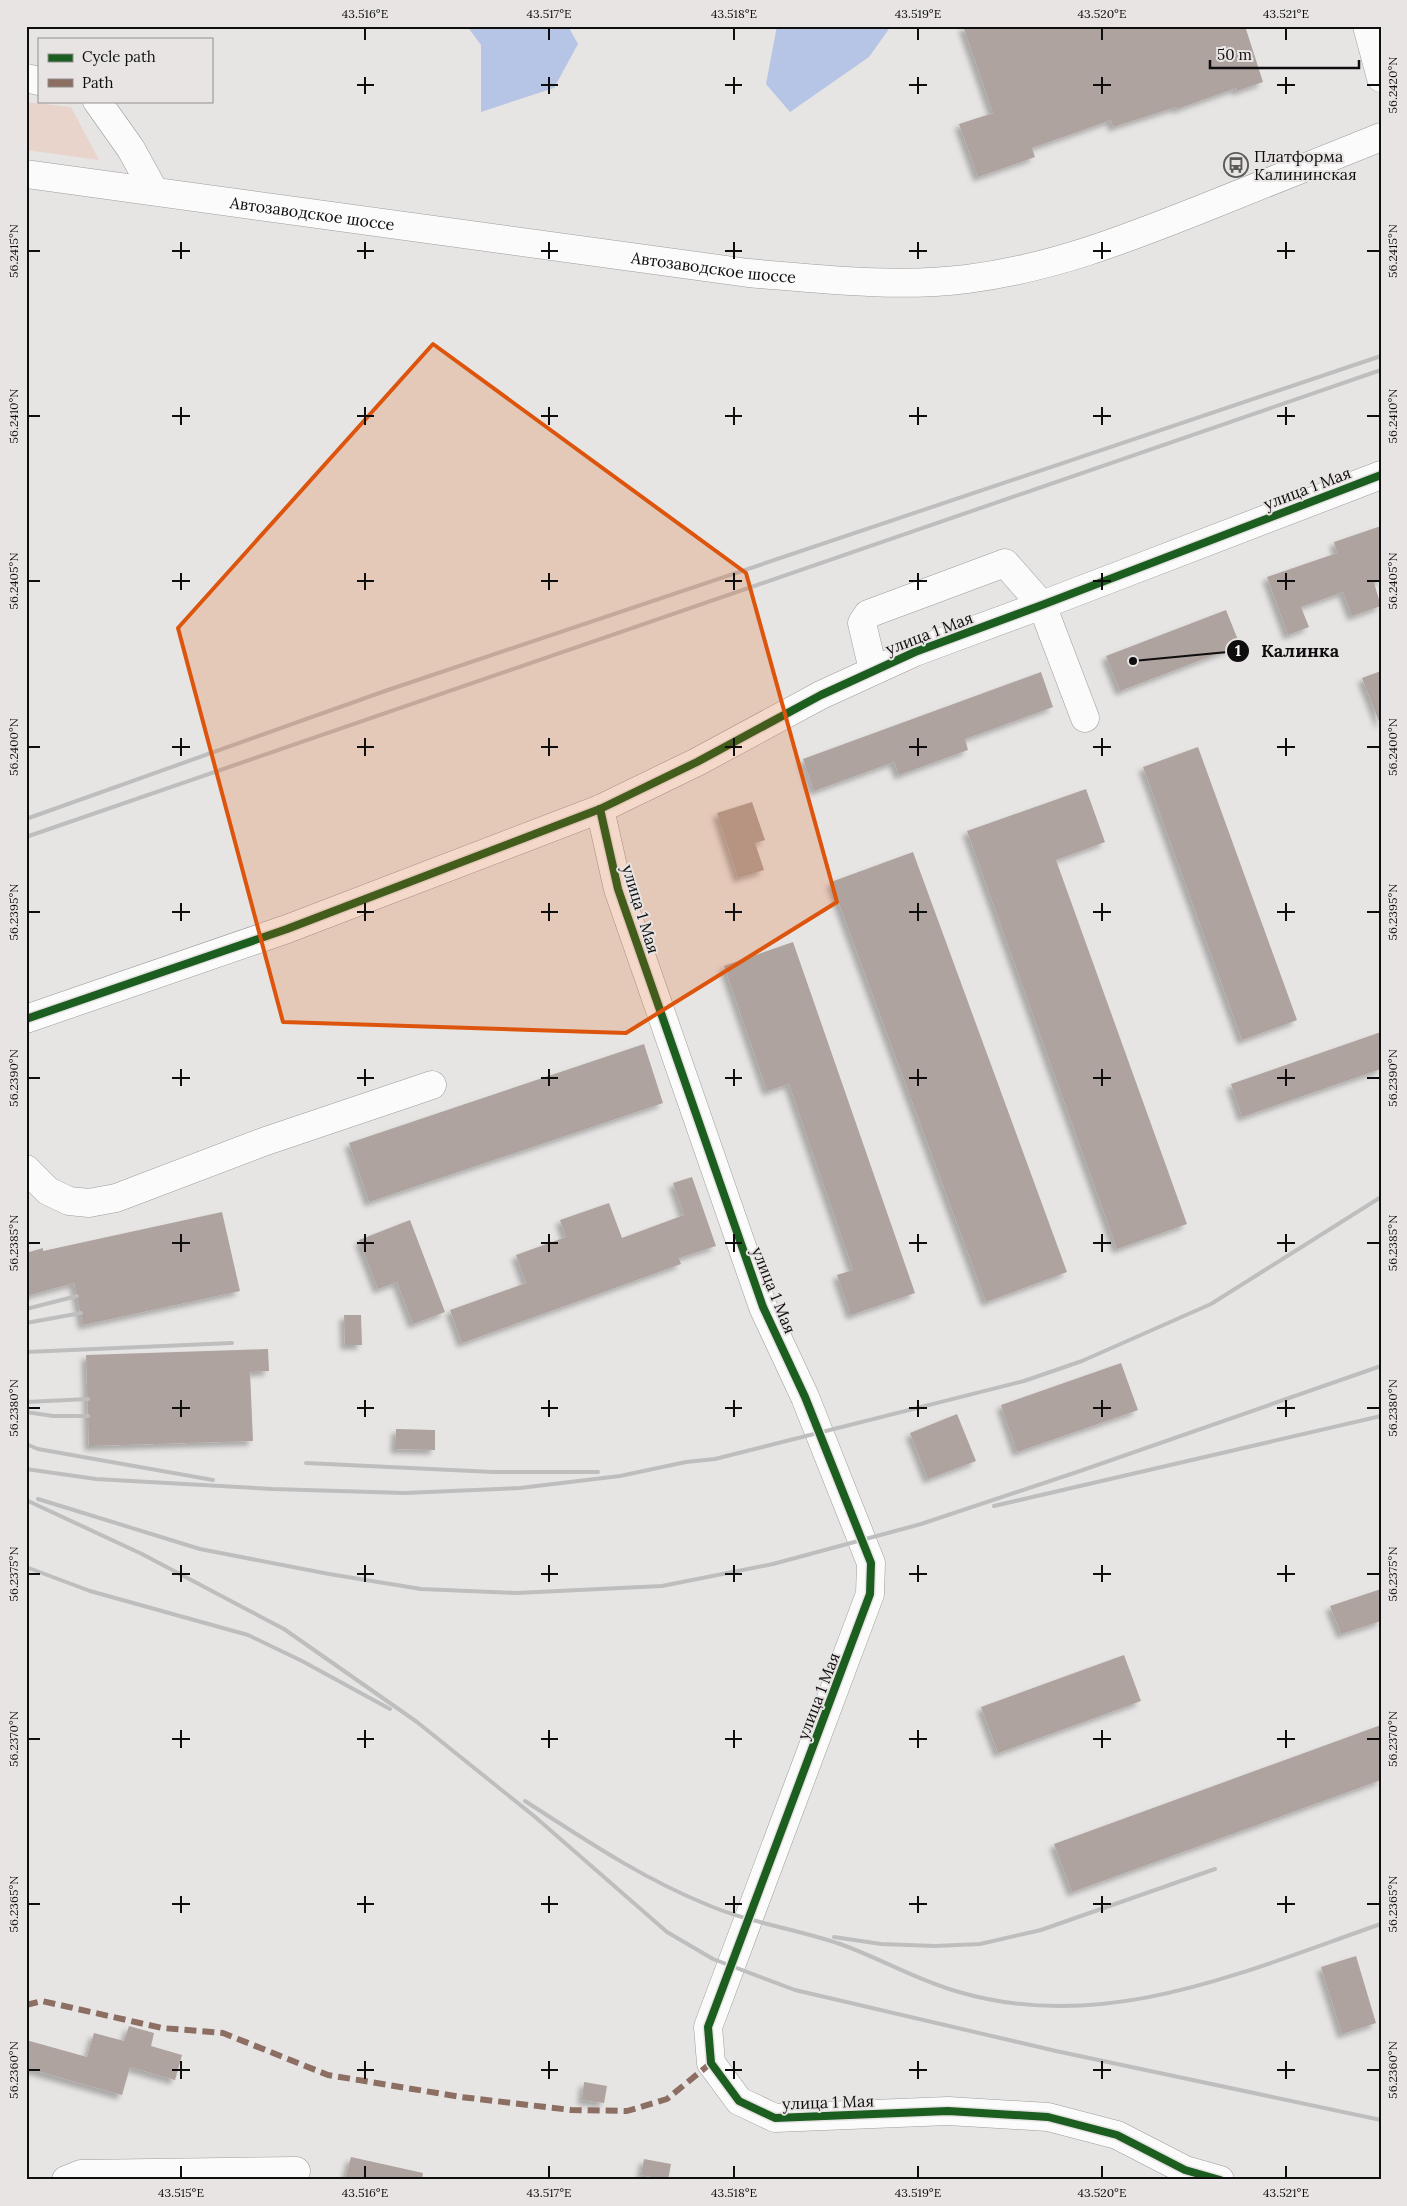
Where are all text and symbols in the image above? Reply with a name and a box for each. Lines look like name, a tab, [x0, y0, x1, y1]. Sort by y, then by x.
text: 43.516°E	[342, 6, 388, 21]
text: 43.517°E	[527, 6, 571, 21]
text: 43.518°E	[711, 6, 757, 21]
text: 43.519°E	[895, 6, 941, 21]
text: 43.520°E	[1078, 6, 1126, 21]
text: 43.521°E	[1263, 6, 1309, 21]
legend	[38, 38, 212, 102]
scale bar	[1210, 38, 1358, 70]
text: 50 m	[1217, 45, 1252, 64]
text: Cycle path	[82, 47, 156, 66]
text: 56.2420°N	[1385, 56, 1400, 114]
text: Path	[82, 73, 113, 92]
place label: Платформа Калининская	[1254, 146, 1357, 184]
bus stop icon: Платформа Калининская	[1223, 152, 1249, 178]
street label: Автозаводское шоссе	[228, 192, 396, 234]
text: 56.2415°N	[6, 224, 21, 278]
text: 56.2415°N	[1385, 224, 1400, 278]
street label: Автозаводское шоссе	[629, 247, 797, 287]
text: 56.2410°N	[6, 389, 21, 443]
text: 56.2410°N	[1385, 389, 1400, 443]
street label: улица 1 Мая	[1261, 462, 1353, 514]
text: 56.2405°N	[6, 552, 21, 610]
text: 56.2405°N	[1385, 552, 1400, 610]
street label: улица 1 Мая	[883, 607, 975, 659]
callout: Калинка	[1226, 635, 1349, 668]
text: Калинка	[1261, 639, 1340, 662]
text: 1	[1235, 641, 1241, 660]
text: 56.2400°N	[6, 718, 21, 776]
text: 56.2400°N	[1385, 718, 1400, 776]
street label: улица 1 Мая	[618, 862, 664, 956]
text: 56.2395°N	[6, 884, 21, 940]
text: 56.2395°N	[1385, 884, 1400, 940]
text: 56.2390°N	[6, 1049, 21, 1107]
text: 56.2390°N	[1385, 1049, 1400, 1107]
text: 56.2385°N	[6, 1215, 21, 1271]
text: 56.2385°N	[1385, 1215, 1400, 1271]
street label: улица 1 Мая	[748, 1244, 800, 1336]
text: 56.2380°N	[6, 1379, 21, 1437]
text: 56.2380°N	[1385, 1379, 1400, 1437]
text: 56.2375°N	[6, 1546, 21, 1602]
text: 56.2375°N	[1385, 1546, 1400, 1602]
street label: улица 1 Мая	[792, 1650, 844, 1742]
text: 56.2370°N	[6, 1711, 21, 1767]
text: 56.2370°N	[1385, 1711, 1400, 1767]
text: 56.2365°N	[6, 1876, 21, 1932]
text: 56.2365°N	[1385, 1876, 1400, 1932]
text: 56.2360°N	[6, 2041, 21, 2099]
text: 56.2360°N	[1385, 2041, 1400, 2099]
street label: улица 1 Мая	[782, 2090, 874, 2114]
text: 43.515°E	[158, 2185, 204, 2200]
text: 43.516°E	[342, 2185, 388, 2200]
text: 43.517°E	[527, 2185, 571, 2200]
text: 43.518°E	[711, 2185, 757, 2200]
text: 43.519°E	[895, 2185, 941, 2200]
text: 43.520°E	[1078, 2185, 1126, 2200]
text: 43.521°E	[1263, 2185, 1309, 2200]

